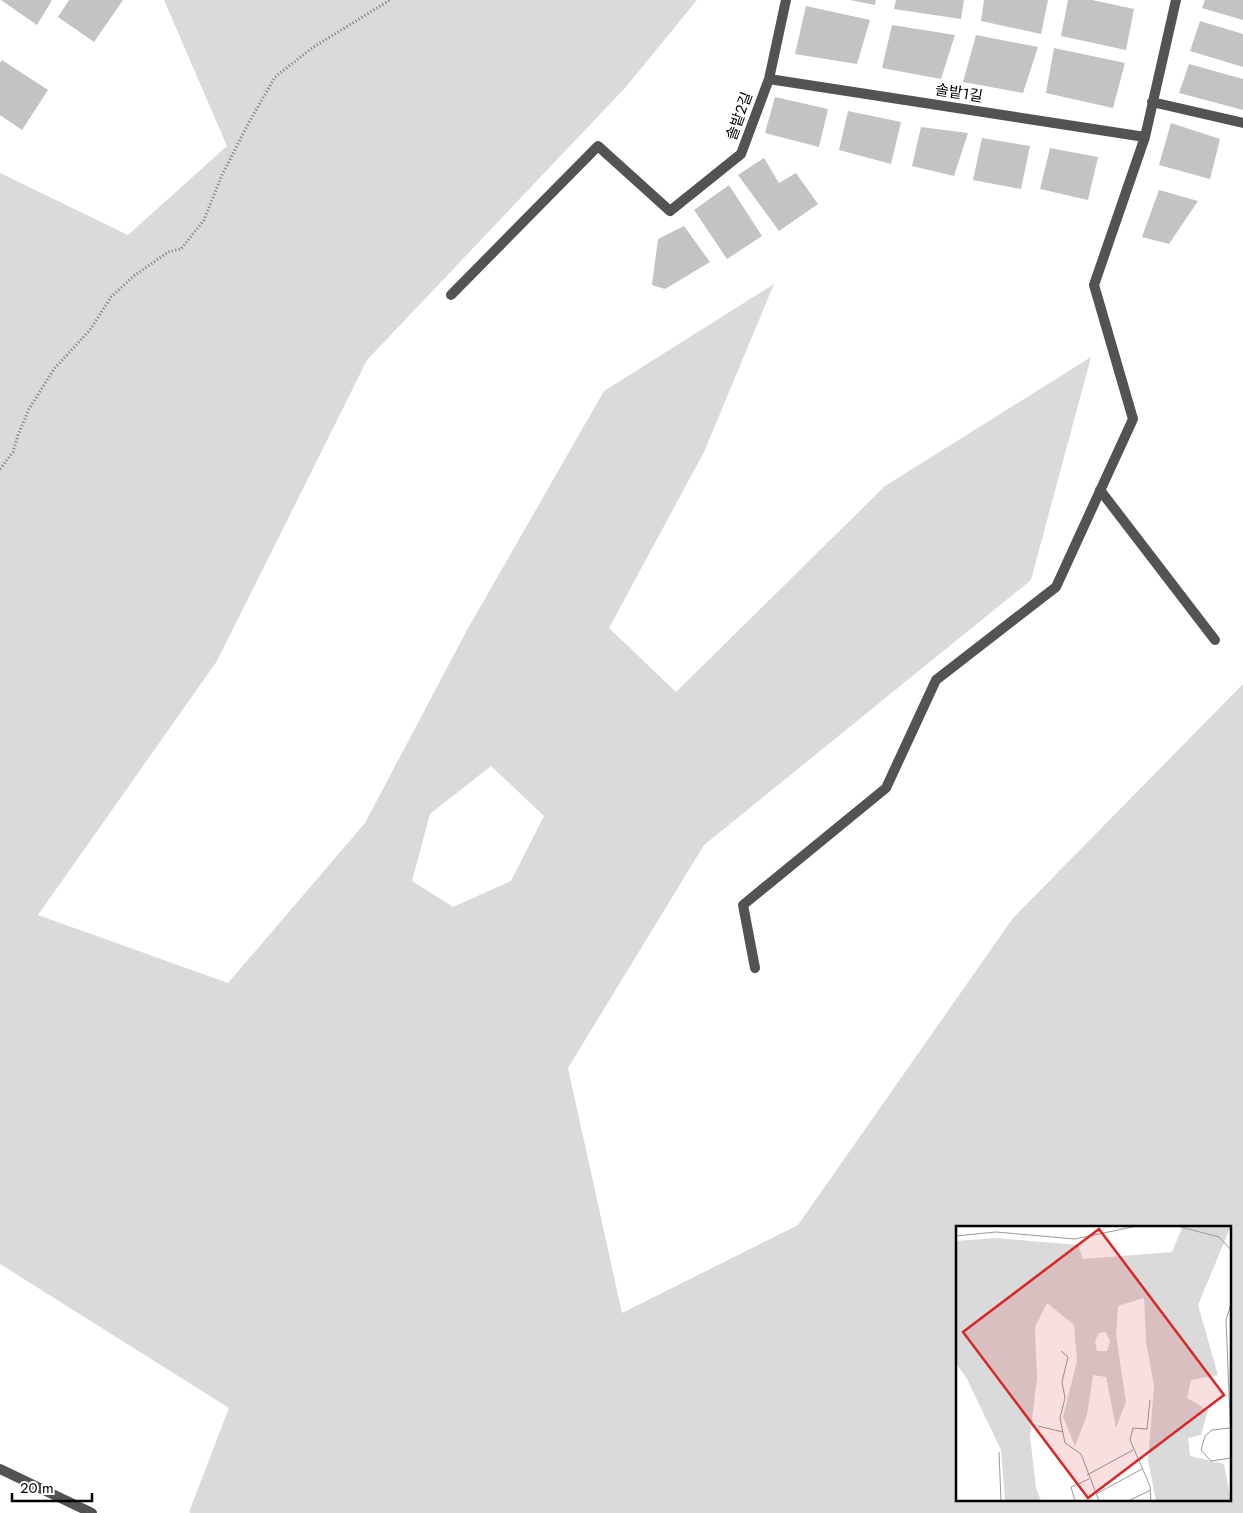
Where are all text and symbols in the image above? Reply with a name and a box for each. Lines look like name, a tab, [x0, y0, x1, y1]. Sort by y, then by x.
street label: 솔밭1길	[933, 78, 985, 108]
street label: 솔밭2길	[720, 89, 758, 143]
inset map	[956, 1226, 1230, 1500]
scale bar	[12, 1470, 92, 1502]
text: 20 m	[20, 1477, 54, 1499]

